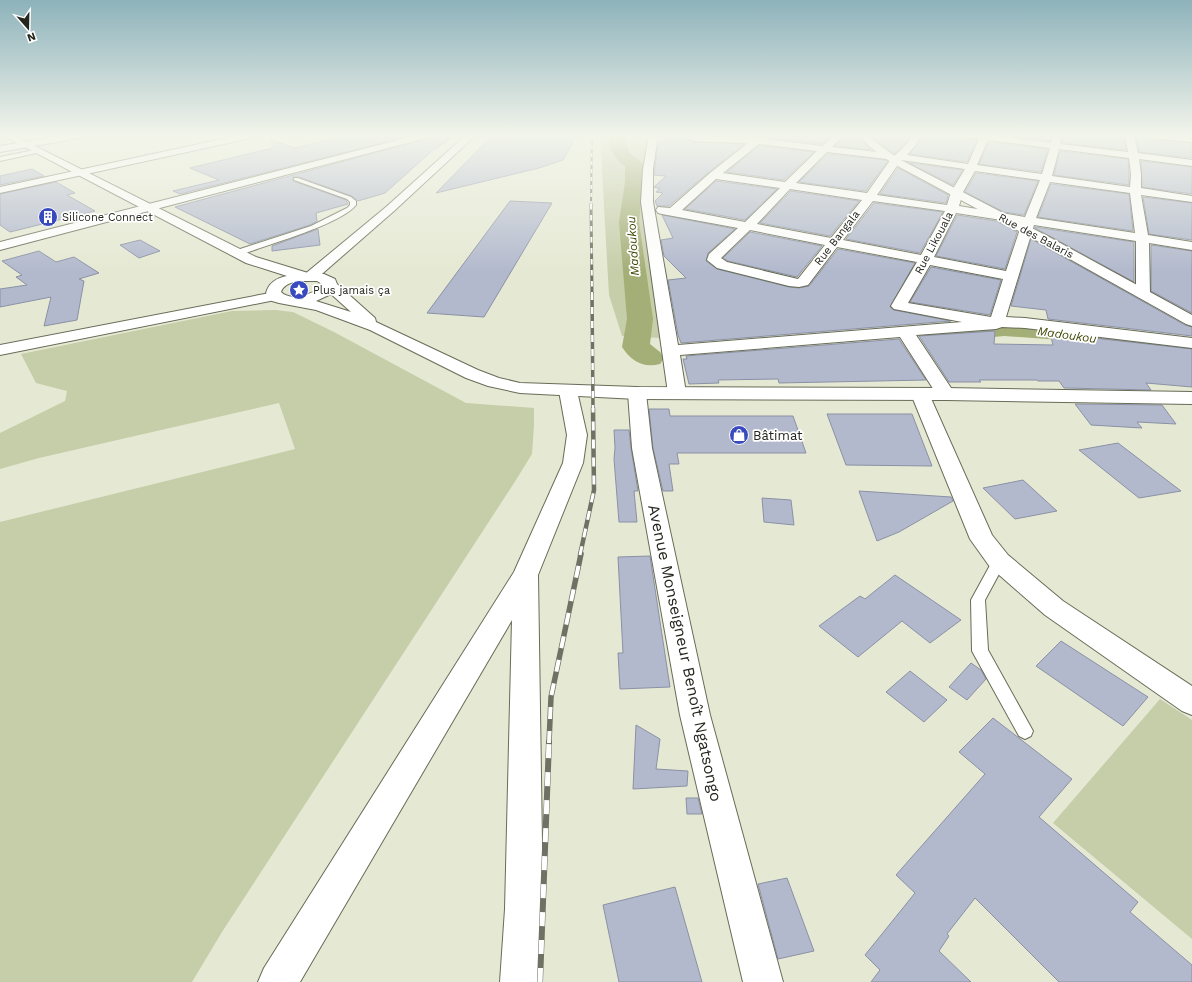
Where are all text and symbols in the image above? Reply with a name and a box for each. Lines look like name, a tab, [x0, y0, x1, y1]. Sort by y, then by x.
north arrow	[8, 8, 48, 48]
text: N	[25, 29, 37, 44]
building icon: Silicone Connect	[37, 206, 59, 228]
street label: Rue Bangala	[812, 208, 862, 268]
street label: Rue Likouala	[912, 210, 956, 276]
place label: Silicone Connect	[62, 211, 153, 224]
street label: Rue des Balaris	[996, 211, 1076, 261]
water label: Madoukou	[624, 216, 642, 276]
place icon: Plus jamais ça	[288, 279, 310, 301]
place label: Plus jamais ça	[313, 284, 390, 297]
water label: Madoukou	[1037, 324, 1097, 346]
shop icon: Bâtimat	[728, 424, 750, 446]
place label: Bâtimat	[753, 428, 803, 443]
street label: Avenue Monseigneur Benoît Ngatsongo	[644, 503, 726, 803]

